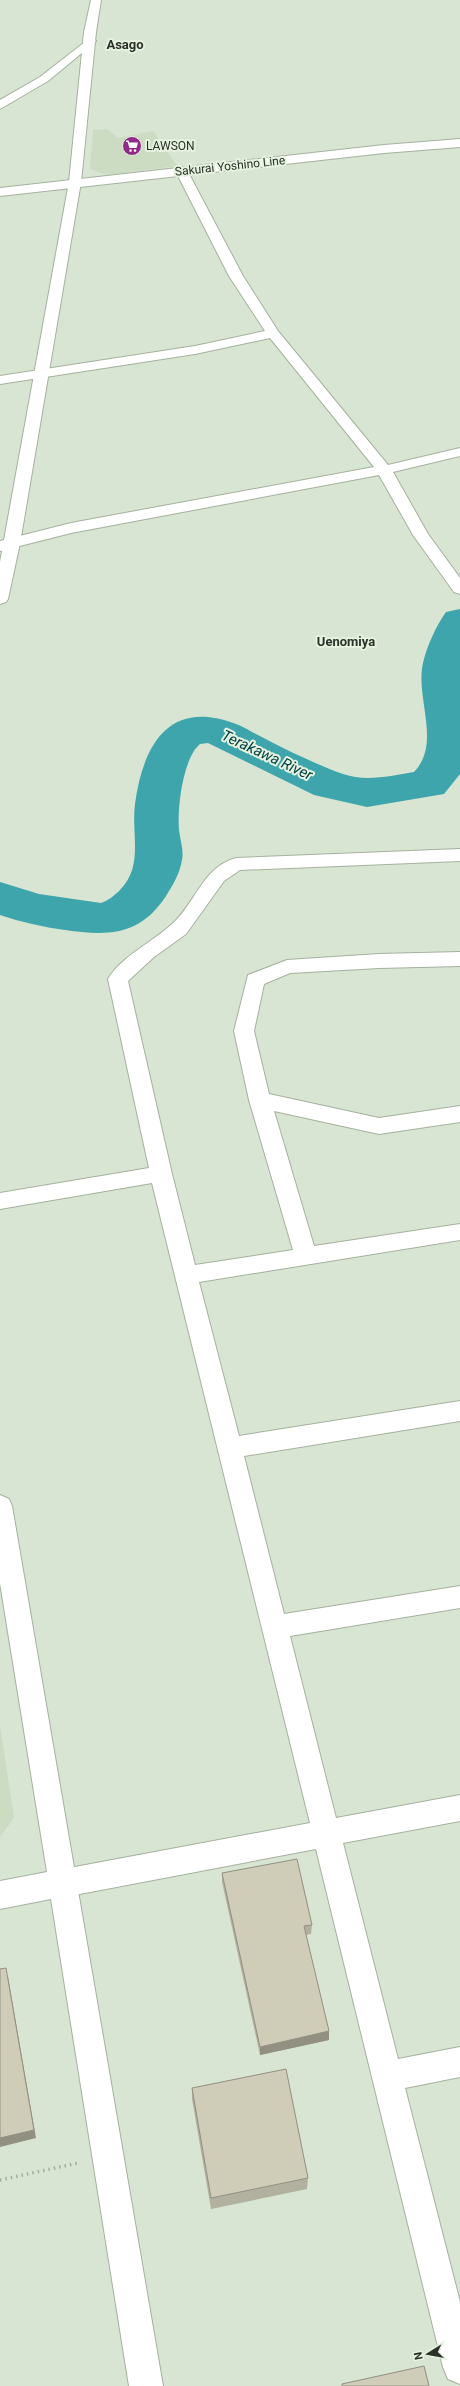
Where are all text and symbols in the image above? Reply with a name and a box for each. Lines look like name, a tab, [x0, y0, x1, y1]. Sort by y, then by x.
district label: Asago	[106, 37, 144, 52]
supermarket icon: LAWSON	[121, 135, 143, 157]
place label: LAWSON	[146, 139, 195, 153]
street label: Sakurai Yoshino Line	[174, 153, 286, 179]
district label: Uenomiya	[317, 634, 375, 649]
water label: Terakawa River	[219, 726, 316, 784]
north arrow	[408, 2334, 448, 2374]
text: N	[412, 2351, 426, 2361]

